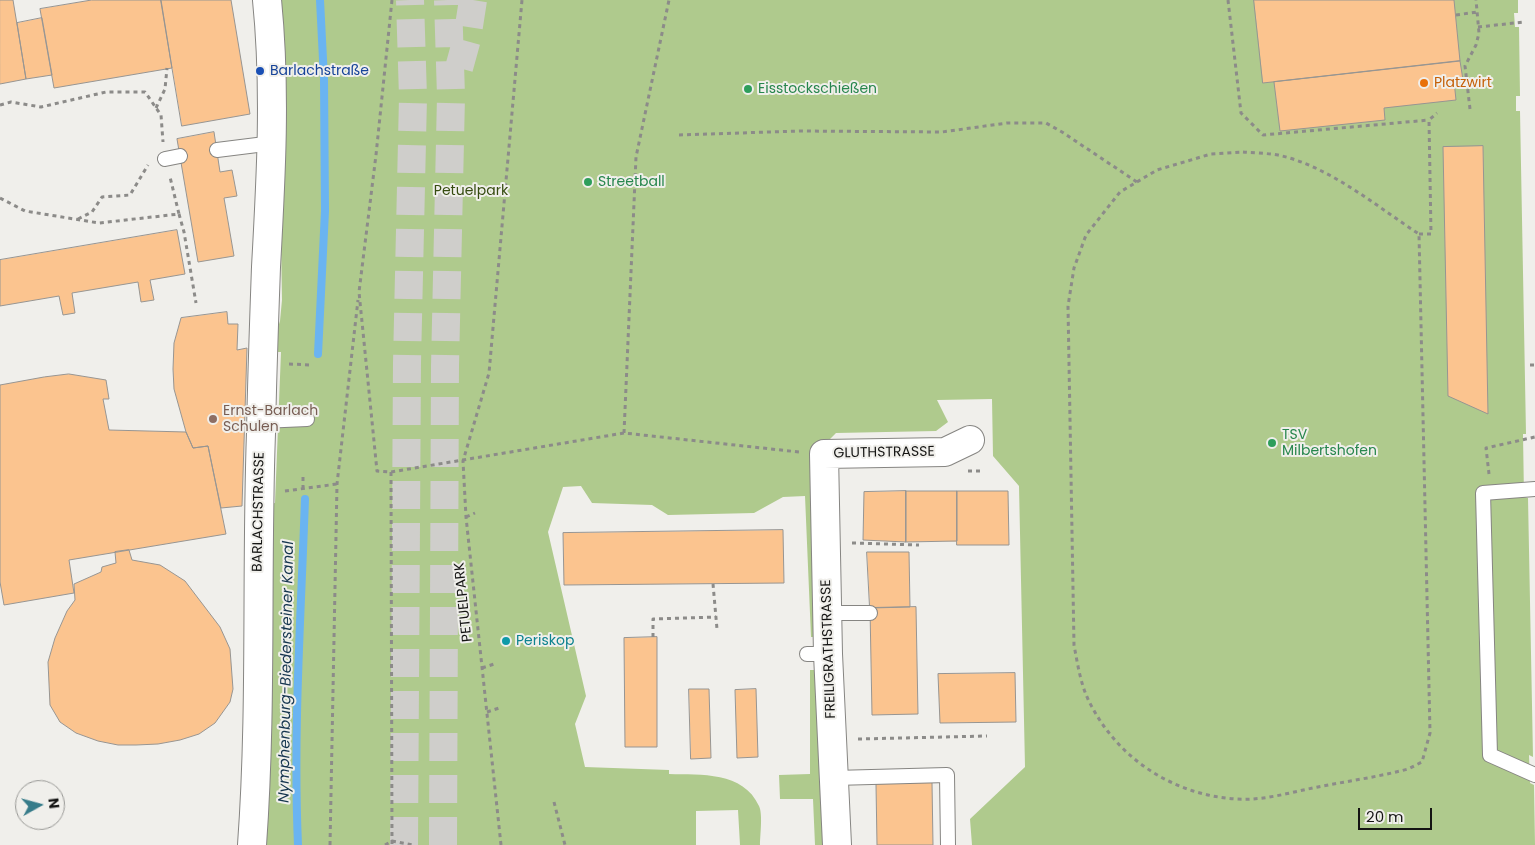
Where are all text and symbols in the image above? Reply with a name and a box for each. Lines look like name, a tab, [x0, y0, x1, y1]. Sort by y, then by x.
place label: Barlachstraße	[270, 63, 369, 79]
marker: Barlachstraße	[254, 65, 266, 77]
place label: Platzwirt	[1434, 75, 1492, 91]
marker: Platzwirt	[1418, 77, 1430, 89]
place label: Eisstockschießen	[758, 81, 877, 97]
marker: Eisstockschießen	[742, 83, 754, 95]
place label: Streetball	[598, 174, 665, 190]
marker: Streetball	[582, 176, 594, 188]
park label: Petuelpark	[434, 183, 508, 199]
place label: Ernst-Barlach Schulen	[223, 403, 318, 436]
marker: Ernst-Barlach Schulen	[207, 413, 219, 425]
place label: TSV Milbertshofen	[1282, 427, 1377, 460]
marker: TSV Milbertshofen	[1266, 437, 1278, 449]
street label: GLUTHSTRASSE	[833, 444, 935, 462]
street label: BARLACHSTRASSE	[250, 452, 268, 572]
water label: Nymphenburg-Biedersteiner Kanal	[276, 541, 298, 803]
street label: PETUELPARK	[451, 561, 477, 643]
street label: FREILIGRATHSTRASSE	[818, 579, 840, 719]
place label: Periskop	[516, 633, 574, 649]
marker: Periskop	[500, 635, 512, 647]
north arrow	[15, 780, 65, 830]
text: N	[43, 797, 64, 810]
scale bar	[1360, 798, 1434, 830]
text: 20 m	[1366, 806, 1404, 827]

